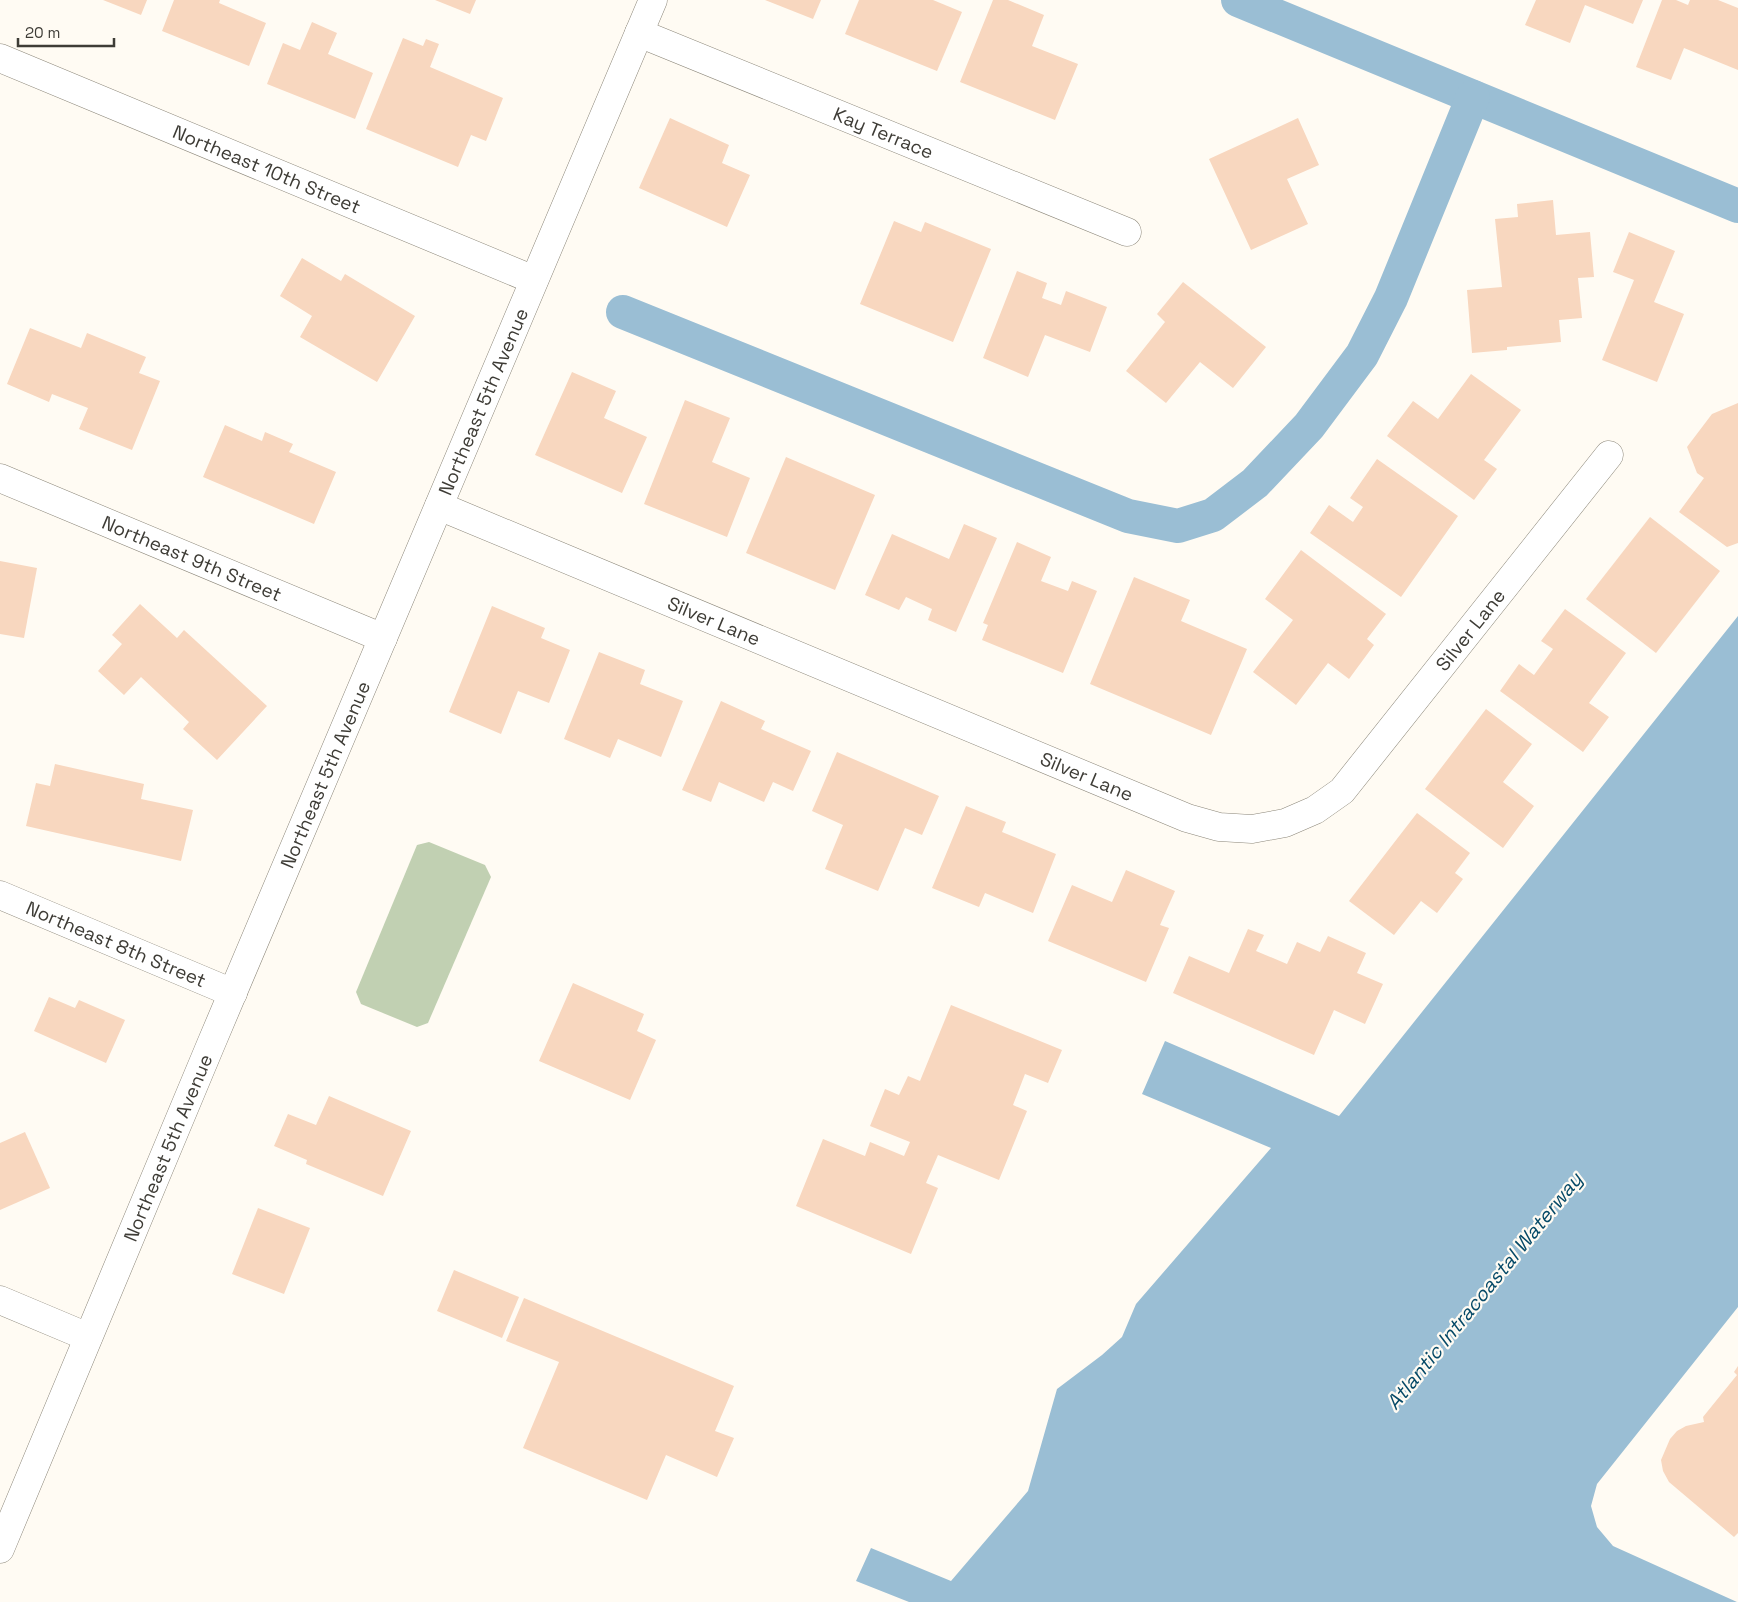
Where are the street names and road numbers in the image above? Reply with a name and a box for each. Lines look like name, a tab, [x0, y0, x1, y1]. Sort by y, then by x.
street label: Kay Terrace	[829, 102, 937, 165]
street label: Northeast 10th Street	[169, 119, 364, 220]
street label: Northeast 5th Avenue	[433, 304, 534, 499]
street label: Northeast 9th Street	[98, 510, 285, 607]
street label: Silver Lane	[1430, 584, 1511, 676]
street label: Silver Lane	[664, 591, 764, 652]
street label: Northeast 5th Avenue	[275, 677, 376, 872]
street label: Silver Lane	[1037, 746, 1137, 807]
street label: Northeast 8th Street	[22, 895, 210, 993]
street label: Northeast 5th Avenue	[118, 1050, 218, 1245]

